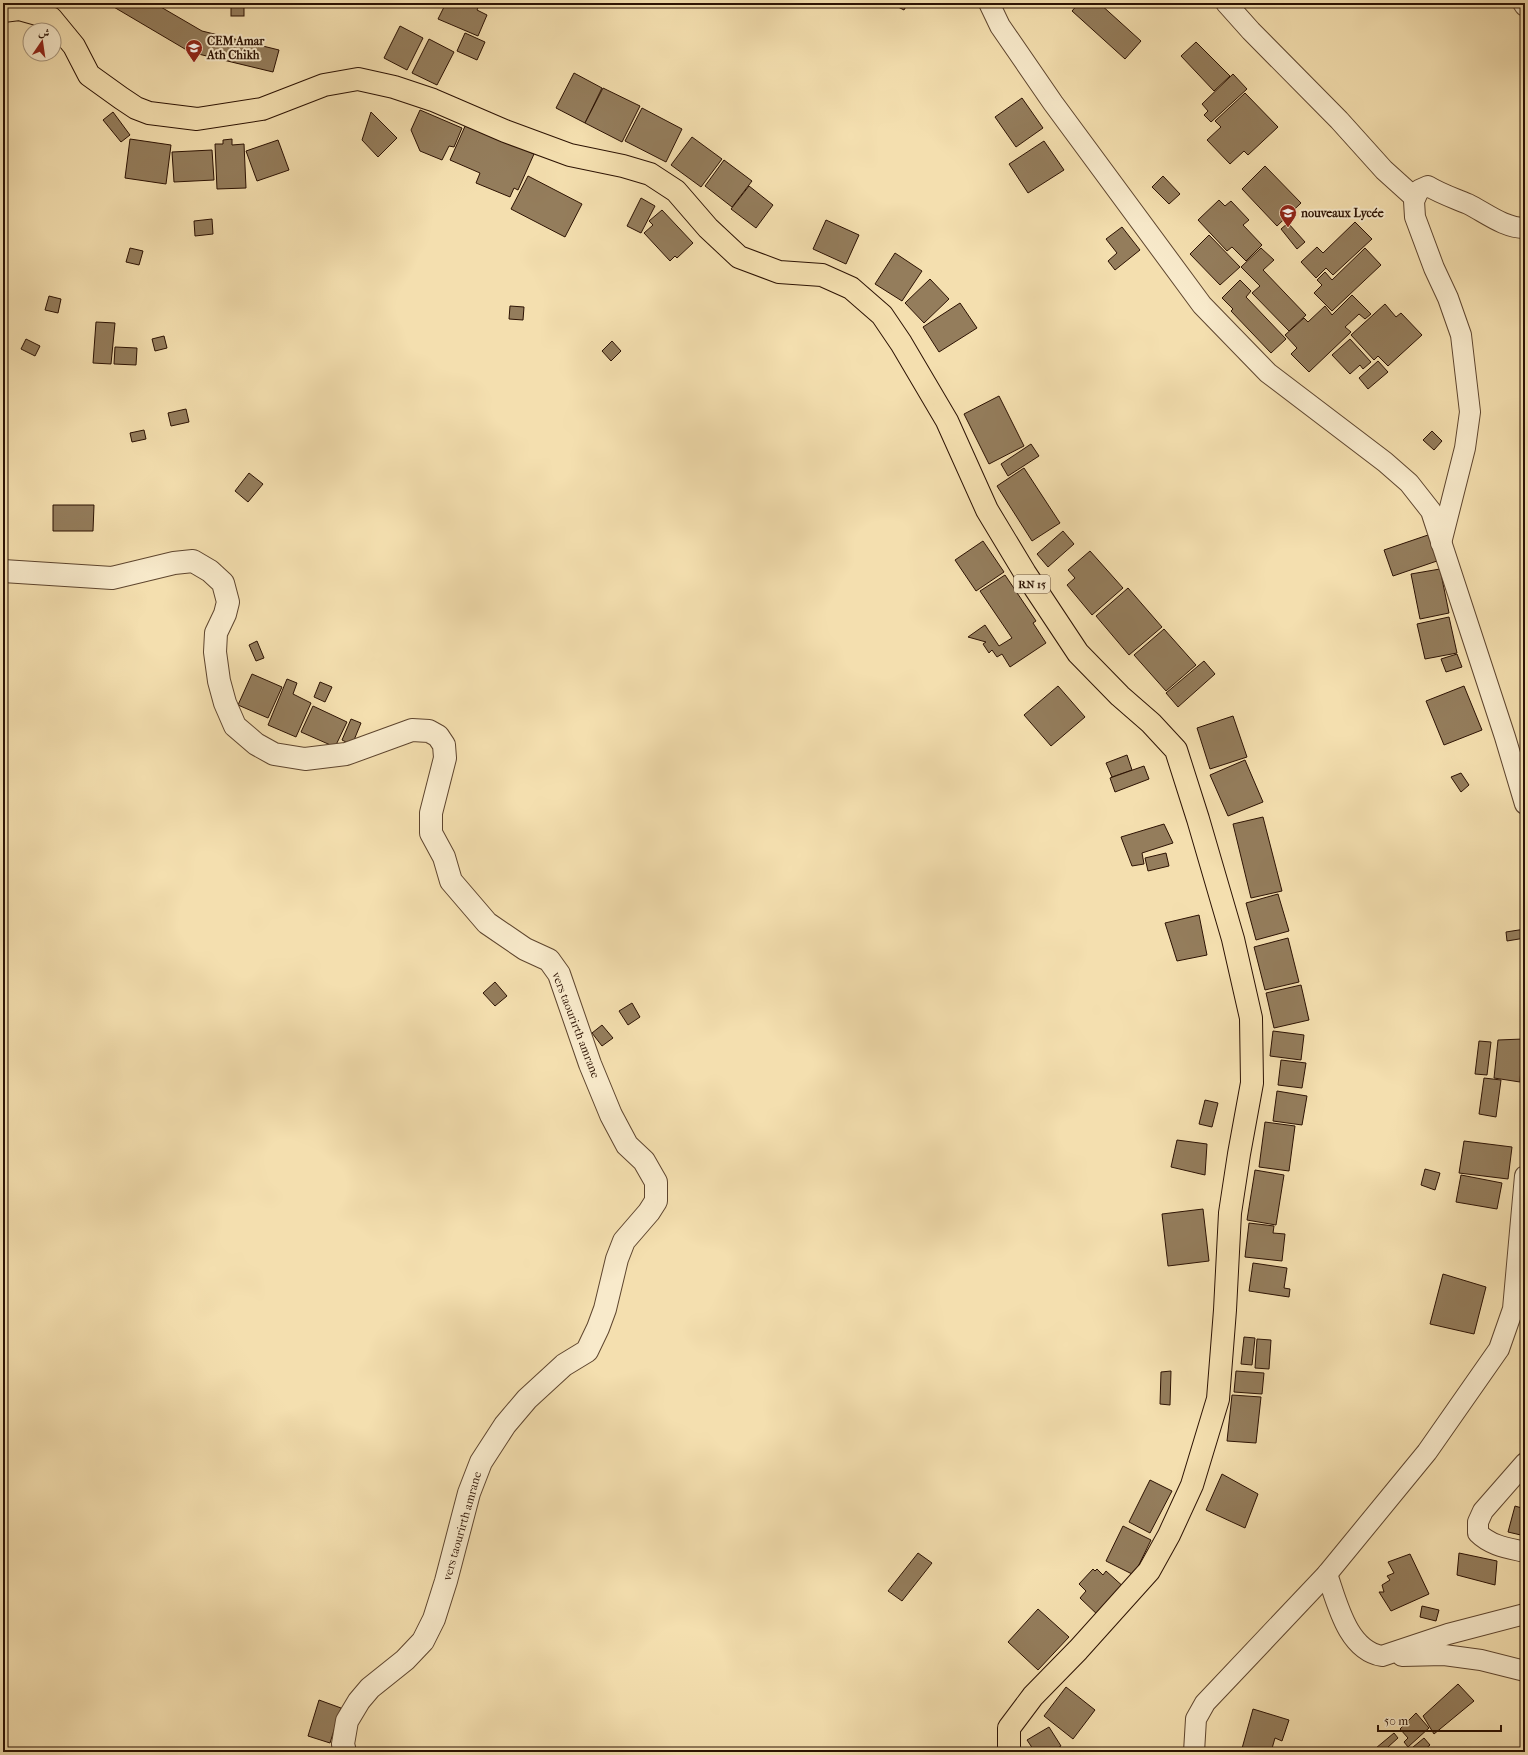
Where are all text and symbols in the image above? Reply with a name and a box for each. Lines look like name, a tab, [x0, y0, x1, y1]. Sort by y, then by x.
north arrow	[22, 22, 62, 62]
text: ش	[37, 25, 51, 40]
place label: CEM Amar Ath Chikh	[206, 34, 265, 62]
school or university icon: CEM Amar Ath Chikh	[184, 38, 204, 63]
school or university icon: nouveaux Lycée	[1278, 203, 1298, 228]
place label: nouveaux Lycée	[1300, 206, 1384, 221]
road number: RN 15	[1014, 575, 1050, 593]
street label: vers taourirth amrane	[549, 970, 603, 1080]
street label: vers taourirth amrane	[440, 1470, 484, 1582]
scale bar	[1378, 1707, 1501, 1733]
text: 50 m	[1384, 1714, 1408, 1728]

